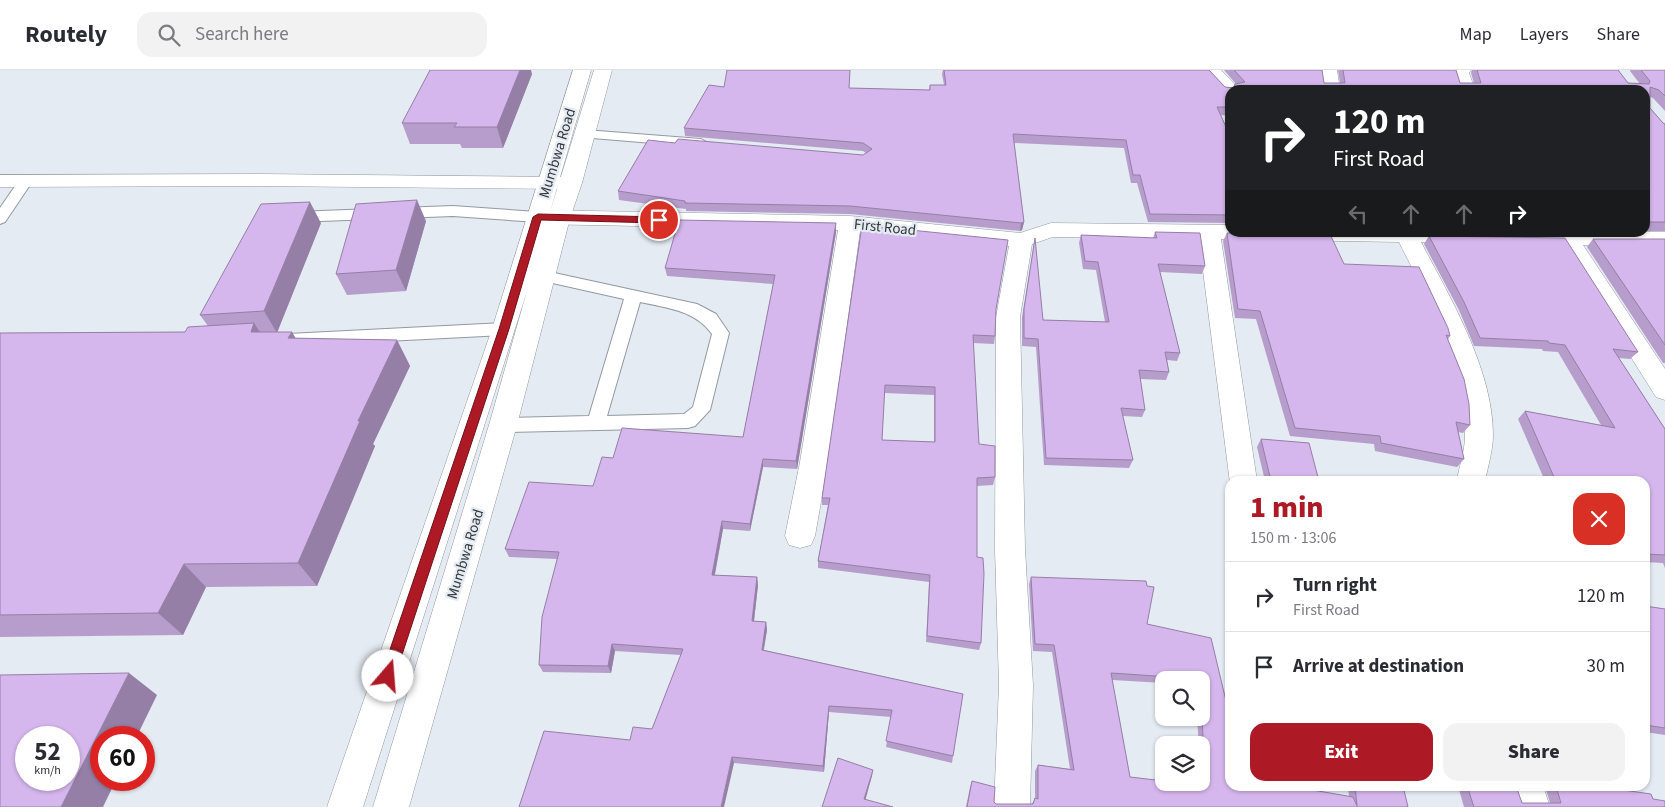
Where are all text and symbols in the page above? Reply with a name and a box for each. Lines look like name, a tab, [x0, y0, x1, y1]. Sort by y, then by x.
search box	[137, 12, 487, 57]
text: Routely	[25, 17, 107, 52]
icon: search	[155, 21, 183, 49]
text: Search here	[195, 21, 289, 48]
text: Map	[1460, 22, 1492, 47]
text: Layers	[1520, 22, 1569, 47]
text: Share	[1597, 22, 1640, 47]
text: 120 m	[1333, 97, 1425, 147]
icon: right	[1250, 105, 1315, 170]
street label: Mumbwa Road	[534, 106, 581, 201]
text: First Road	[1333, 143, 1425, 175]
pin	[638, 199, 680, 241]
icon: left	[1344, 200, 1372, 228]
icon: ahead	[1397, 200, 1425, 228]
icon: ahead	[1450, 200, 1478, 228]
icon: right	[1503, 200, 1531, 228]
icon: arrive	[645, 206, 673, 234]
street label: First Road	[853, 214, 917, 241]
text: 1 min	[1250, 486, 1324, 529]
button: close	[1573, 493, 1625, 545]
street label: Mumbwa Road	[442, 507, 489, 602]
text: 150 m · 13:06	[1250, 527, 1337, 549]
text: Turn right	[1293, 572, 1377, 599]
icon: right	[1250, 583, 1278, 611]
text: 120 m	[1577, 583, 1625, 610]
text: First Road	[1293, 599, 1360, 621]
position arrow	[361, 649, 413, 701]
icon: arrive	[1250, 653, 1278, 681]
text: Arrive at destination	[1293, 653, 1464, 680]
text: 30 m	[1587, 653, 1625, 680]
map controls	[1155, 671, 1210, 791]
button: search	[1155, 671, 1210, 726]
button: Exit	[1250, 723, 1433, 781]
button: Share	[1443, 723, 1625, 781]
speed limit sign: 60	[90, 726, 155, 791]
text: 52	[34, 734, 61, 770]
button: layers	[1155, 736, 1210, 791]
text: km/h	[34, 762, 61, 779]

